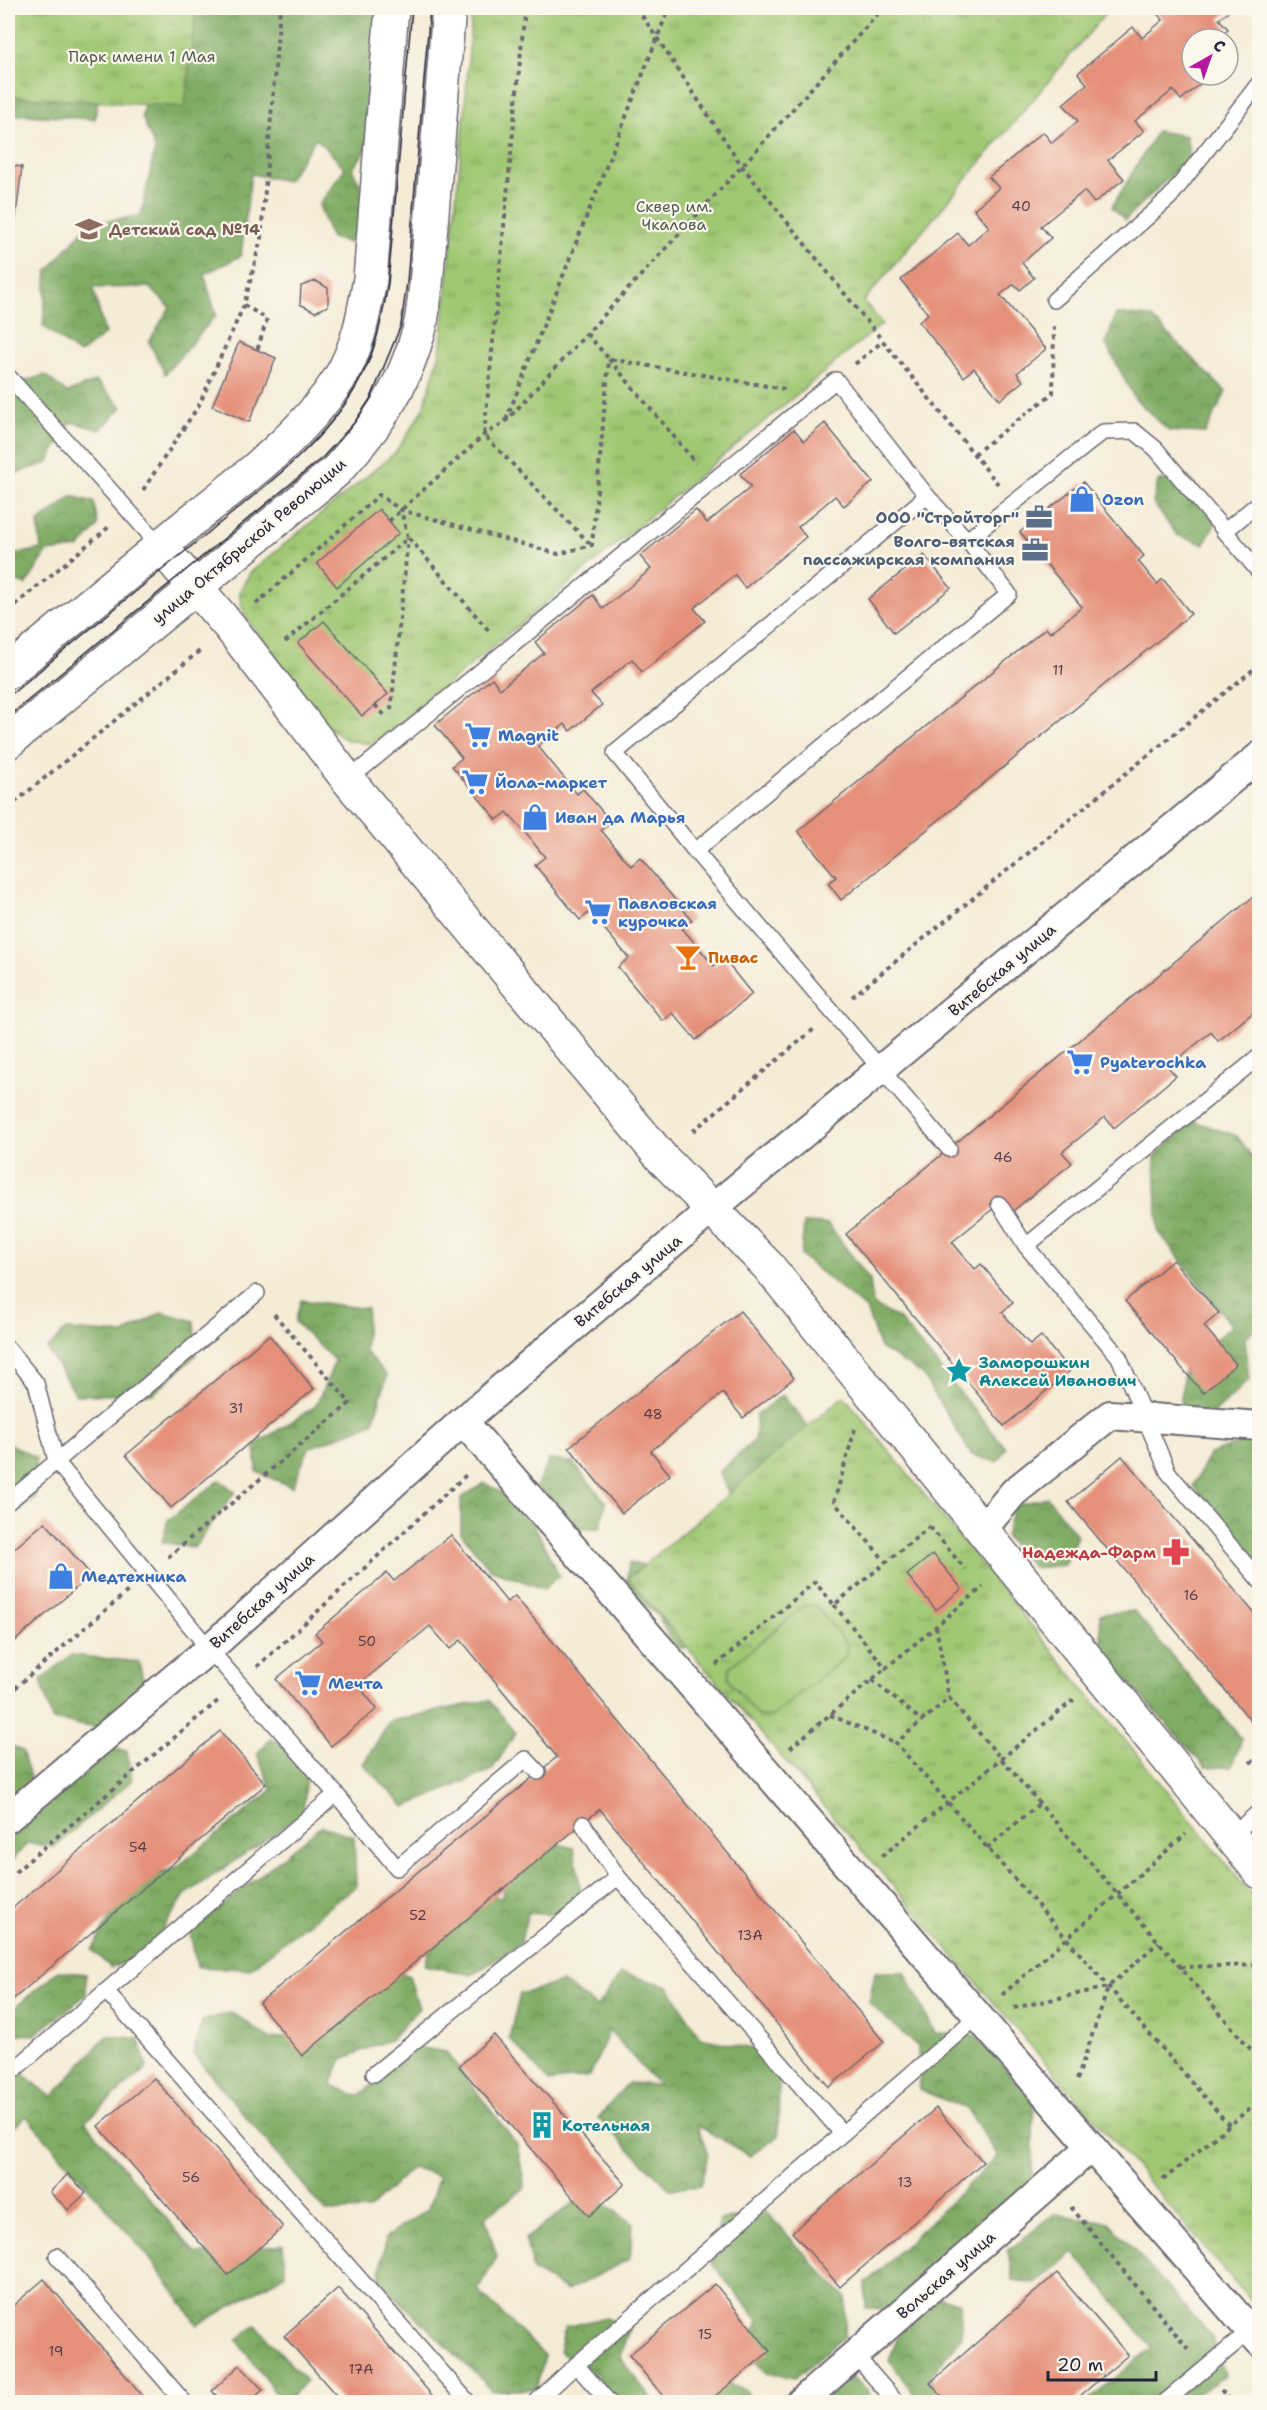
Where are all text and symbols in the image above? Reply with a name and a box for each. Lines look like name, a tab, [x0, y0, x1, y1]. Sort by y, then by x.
north arrow	[1180, 27, 1240, 87]
text: С	[1209, 35, 1230, 57]
park label: Парк имени 1 Мая	[68, 46, 216, 67]
park label: Сквер им. Чкалова	[636, 196, 712, 235]
house number: 40	[1011, 197, 1031, 215]
school or university icon: Детский сад №14	[74, 214, 104, 244]
place label: Детский сад №14	[109, 219, 260, 240]
street label: улица Октябрьской Революции	[147, 453, 351, 629]
shop icon: Ozon	[1067, 484, 1097, 514]
place label: Ozon	[1102, 489, 1145, 510]
office icon: ООО "Стройторг"	[1024, 502, 1054, 532]
place label: ООО "Стройторг"	[875, 507, 1019, 528]
place label: Волго-вятская пассажирская компания	[803, 531, 1015, 570]
office icon: Волго-вятская пассажирская компания	[1020, 535, 1050, 565]
house number: 11	[1052, 661, 1064, 679]
supermarket icon: Magnit	[463, 720, 493, 750]
place label: Magnit	[498, 725, 559, 746]
supermarket icon: Йола-маркет	[460, 767, 490, 797]
place label: Йола-маркет	[495, 772, 607, 793]
shop icon: Иван да Марья	[520, 802, 550, 832]
place label: Иван да Марья	[555, 807, 685, 828]
place label: Павловская курочка	[618, 893, 717, 932]
supermarket icon: Павловская курочка	[583, 897, 613, 927]
street label: Витебская улица	[944, 919, 1060, 1021]
bar icon: Пивас	[673, 942, 703, 972]
place label: Пивас	[708, 947, 758, 968]
supermarket icon: Pyaterochka	[1065, 1047, 1095, 1077]
place label: Pyaterochka	[1100, 1052, 1206, 1073]
house number: 46	[993, 1148, 1013, 1166]
street label: Витебская улица	[570, 1230, 686, 1332]
place label: Заморошкин Алексей Иванович	[979, 1352, 1137, 1391]
place icon: Заморошкин Алексей Иванович	[944, 1356, 974, 1386]
house number: 31	[229, 1399, 243, 1417]
house number: 48	[643, 1405, 663, 1423]
pharmacy icon: Надежда-Фарм	[1161, 1537, 1191, 1567]
place label: Надежда-Фарм	[1022, 1542, 1157, 1563]
street label: Витебская улица	[205, 1548, 319, 1654]
shop icon: Медтехника	[46, 1561, 76, 1591]
place label: Медтехника	[81, 1566, 187, 1587]
house number: 16	[1183, 1586, 1199, 1604]
house number: 50	[358, 1632, 376, 1650]
supermarket icon: Мечта	[293, 1668, 323, 1698]
place label: Мечта	[328, 1673, 383, 1694]
house number: 54	[129, 1838, 147, 1856]
house number: 52	[409, 1906, 427, 1924]
house number: 13А	[737, 1926, 763, 1944]
building icon: Котельная	[527, 2110, 557, 2140]
place label: Котельная	[562, 2115, 650, 2136]
house number: 56	[182, 2168, 200, 2186]
house number: 13	[898, 2173, 912, 2191]
street label: Вольская улица	[892, 2226, 1000, 2324]
house number: 15	[698, 2325, 712, 2343]
house number: 19	[48, 2342, 64, 2360]
scale bar	[1048, 2344, 1156, 2382]
text: 20 m	[1057, 2353, 1103, 2377]
house number: 17А	[348, 2360, 374, 2378]

